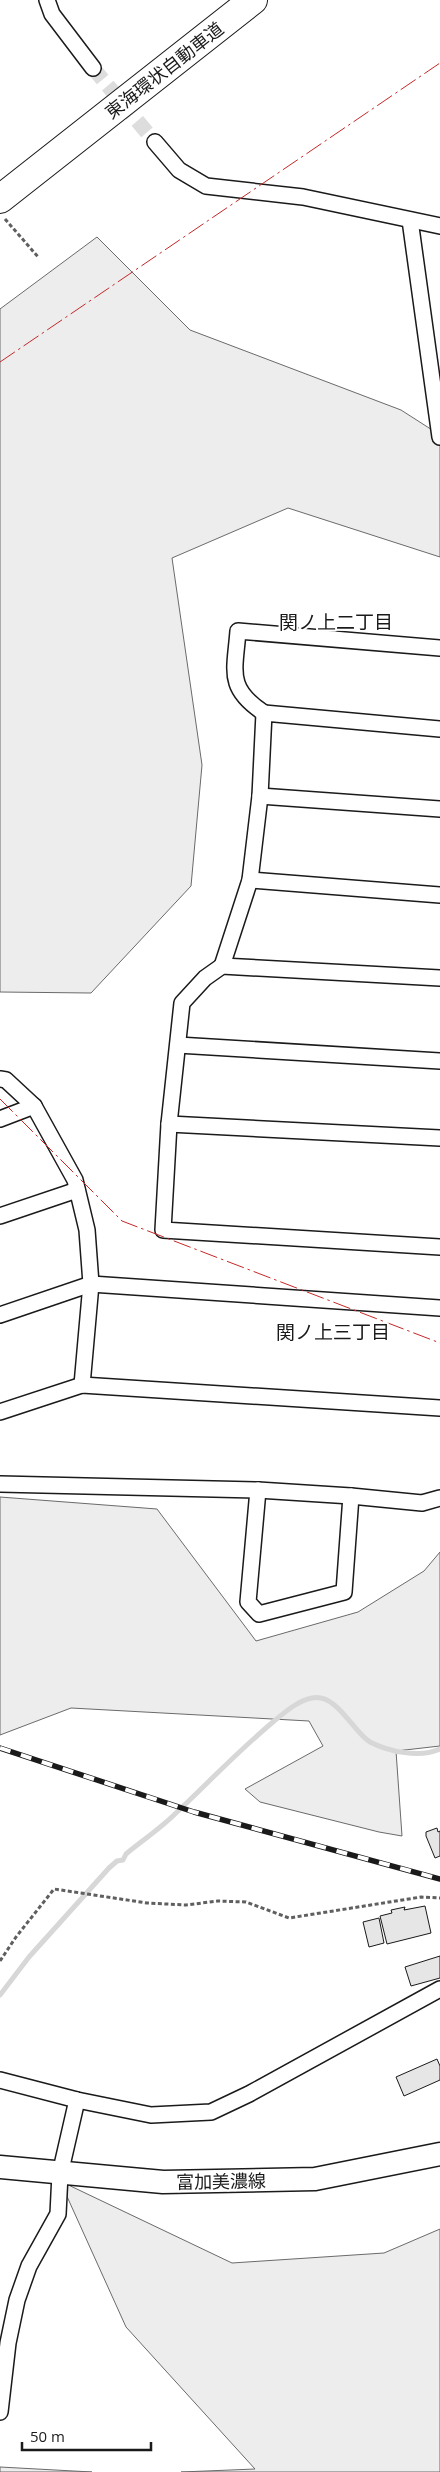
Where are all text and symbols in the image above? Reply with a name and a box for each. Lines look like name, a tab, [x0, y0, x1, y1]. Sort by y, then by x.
street label: 東海環状自動車道	[100, 16, 228, 124]
district label: 関ノ上二丁目	[279, 609, 393, 635]
district label: 関ノ上三丁目	[276, 1319, 390, 1345]
street label: 富加美濃線	[176, 2168, 266, 2194]
scale bar	[22, 2420, 151, 2452]
text: 50 m	[30, 2426, 65, 2446]

